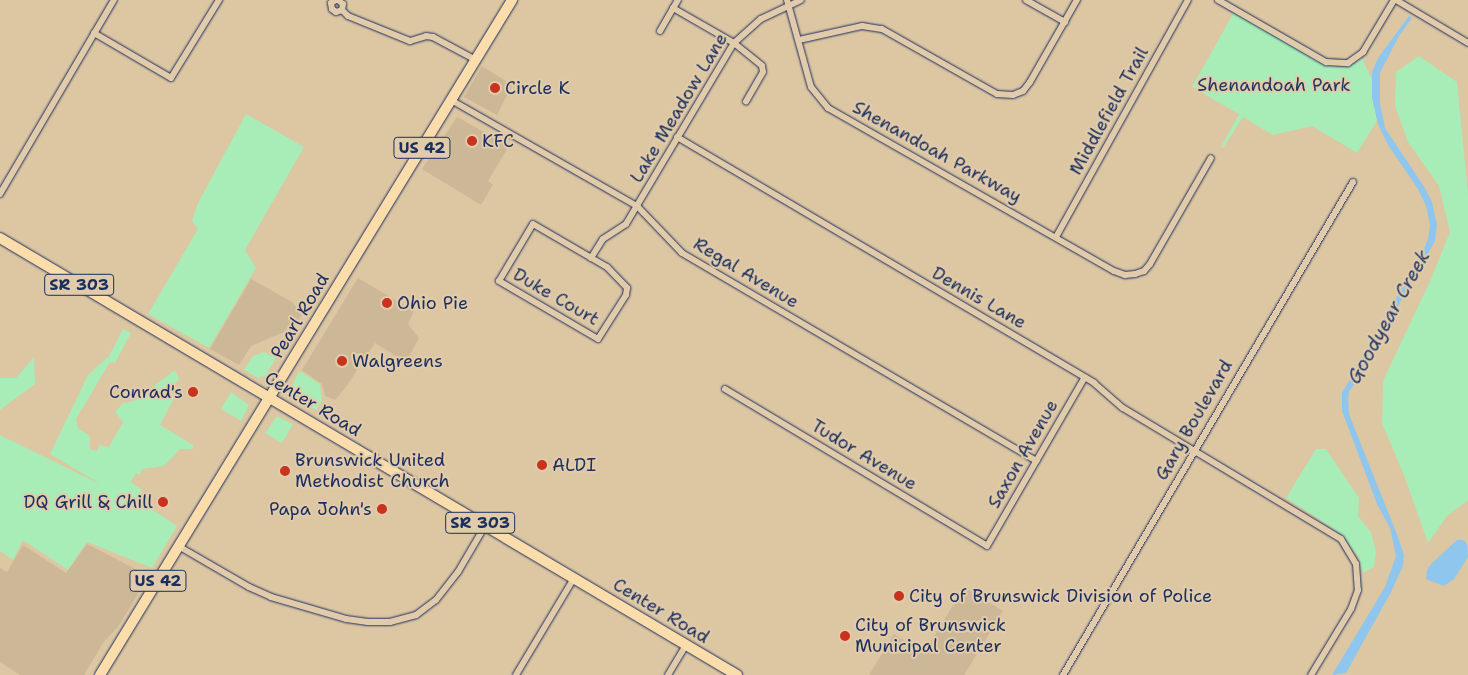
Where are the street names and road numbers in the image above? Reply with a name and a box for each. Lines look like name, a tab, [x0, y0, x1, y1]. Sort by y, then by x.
street label: Lake Meadow Lane	[626, 29, 732, 187]
street label: Middlefield Trail	[1065, 43, 1153, 179]
street label: Shenandoah Parkway	[849, 97, 1025, 207]
road number: US 42	[393, 134, 451, 162]
street label: Regal Avenue	[689, 233, 803, 313]
street label: Dennis Lane	[928, 262, 1030, 334]
street label: Duke Court	[509, 264, 603, 330]
street label: Pearl Road	[266, 270, 334, 362]
road number: SR 303	[44, 272, 114, 298]
street label: Gary Boulevard	[1151, 356, 1237, 484]
street label: Center Road	[261, 367, 365, 441]
street label: Saxon Avenue	[983, 396, 1063, 512]
street label: Tudor Avenue	[807, 415, 921, 495]
road number: SR 303	[445, 509, 515, 536]
road number: US 42	[129, 568, 187, 594]
street label: Center Road	[609, 574, 713, 648]

